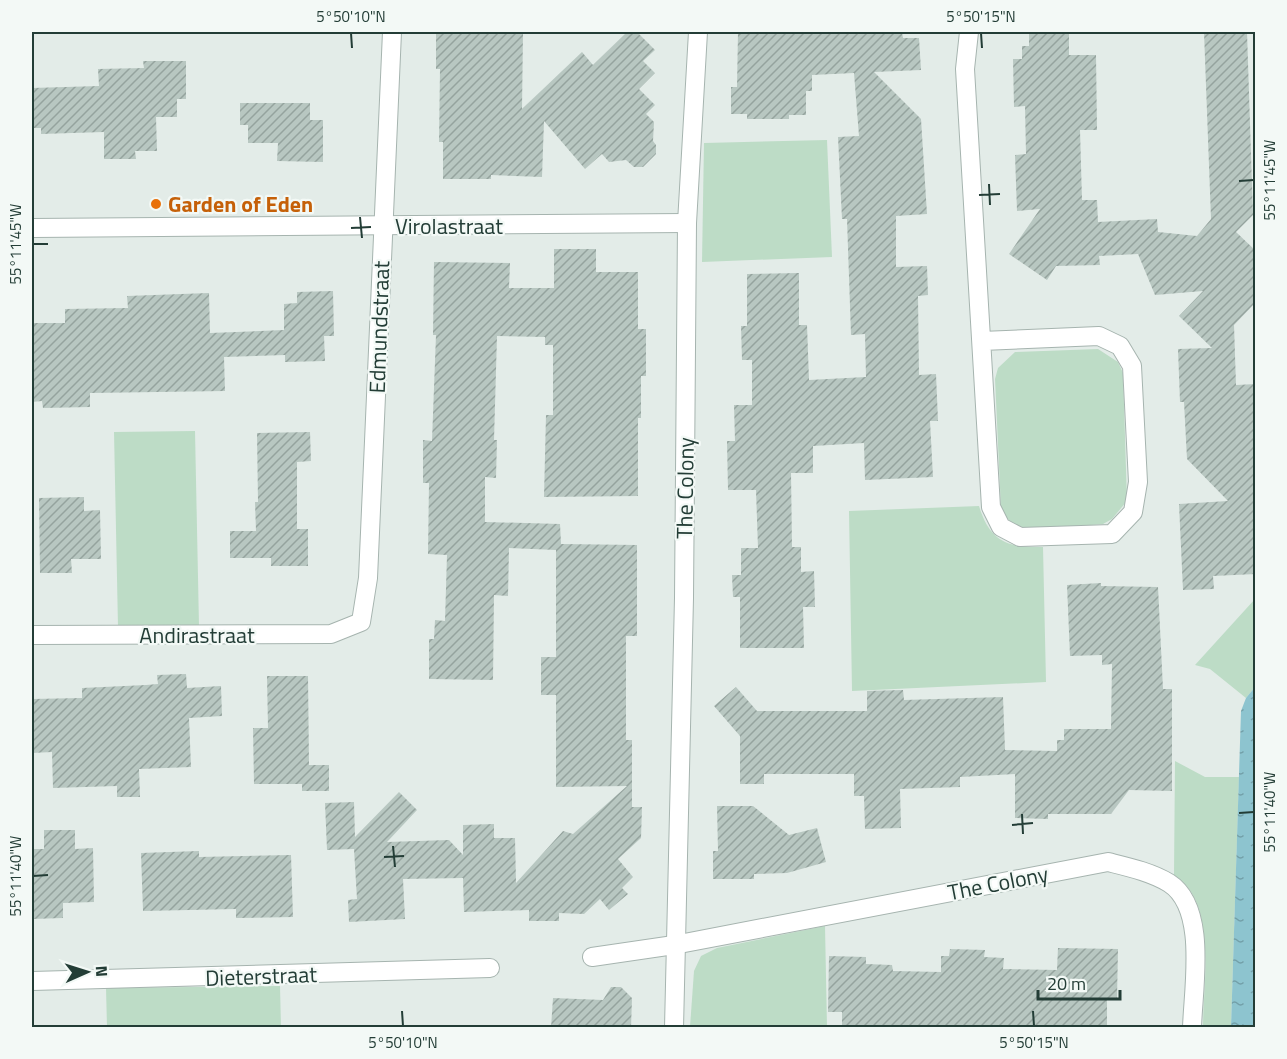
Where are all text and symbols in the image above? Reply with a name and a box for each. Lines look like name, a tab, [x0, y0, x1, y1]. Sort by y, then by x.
text: 5°50'10"N	[316, 5, 386, 28]
text: 5°50'15"N	[946, 5, 1016, 28]
text: 55°11'45"W	[1258, 140, 1281, 220]
place label: Garden of Eden	[168, 187, 313, 221]
marker: Garden of Eden	[149, 197, 163, 211]
text: 55°11'45"W	[4, 204, 27, 284]
street label: Virolastraat	[395, 209, 503, 243]
street label: Edmundstraat	[360, 260, 398, 394]
street label: The Colony	[667, 436, 703, 539]
street label: Andirastraat	[139, 618, 255, 652]
text: 55°11'40"W	[1258, 772, 1281, 852]
text: 55°11'40"W	[4, 836, 27, 916]
street label: The Colony	[945, 857, 1052, 909]
north arrow	[57, 942, 117, 1002]
street label: Dieterstraat	[205, 957, 318, 995]
scale bar	[1038, 963, 1120, 1001]
text: N	[90, 965, 114, 977]
text: 20 m	[1047, 970, 1086, 997]
text: 5°50'10"N	[368, 1031, 438, 1054]
text: 5°50'15"N	[999, 1031, 1069, 1054]

